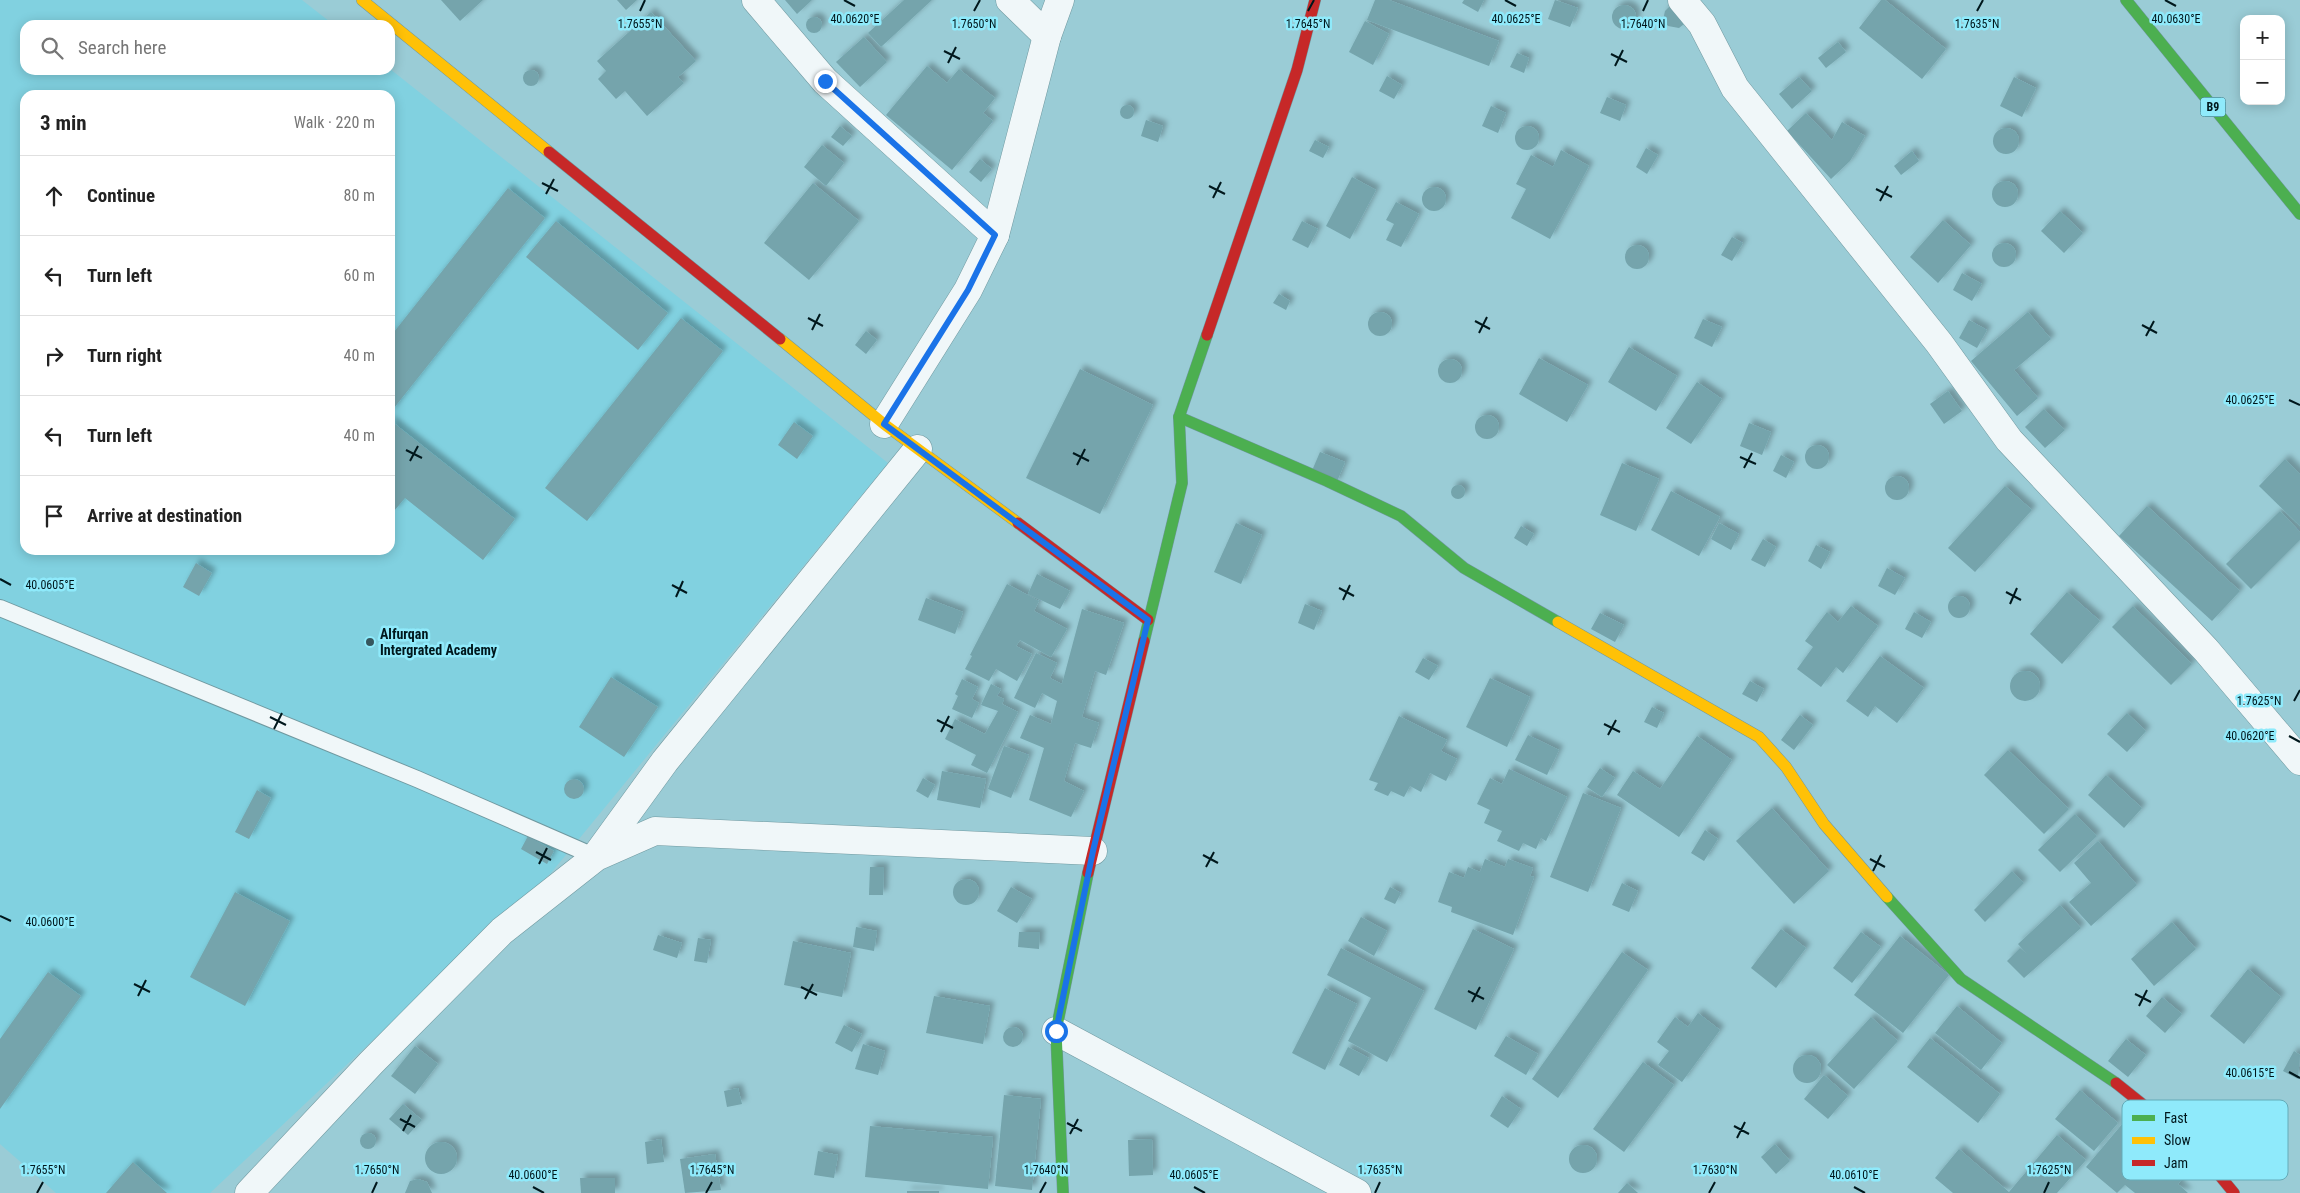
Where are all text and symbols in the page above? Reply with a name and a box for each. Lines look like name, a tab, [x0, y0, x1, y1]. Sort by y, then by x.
text: 40.0620°E	[830, 12, 880, 26]
text: 40.0625°E	[1491, 12, 1541, 26]
text: 40.0630°E	[2151, 12, 2201, 26]
map controls	[2240, 15, 2285, 105]
button: +	[2240, 15, 2285, 60]
text: 1.7655°N	[618, 17, 662, 31]
text: 1.7650°N	[952, 17, 996, 31]
text: 1.7645°N	[1286, 17, 1330, 31]
text: 1.7640°N	[1621, 17, 1665, 31]
text: 1.7635°N	[1955, 17, 1999, 31]
search box	[20, 20, 395, 75]
icon: search	[38, 34, 66, 62]
text: Search here	[78, 36, 166, 59]
button: −	[2240, 60, 2285, 105]
route end	[814, 70, 837, 93]
road number: B9	[2200, 98, 2226, 116]
text: 3 min	[40, 111, 87, 135]
text: Walk · 220 m	[294, 113, 375, 132]
icon: ahead	[40, 182, 68, 210]
text: Continue	[87, 184, 155, 207]
text: 80 m	[343, 186, 375, 205]
icon: left	[40, 262, 68, 290]
text: Turn left	[87, 264, 152, 287]
text: 60 m	[343, 266, 375, 285]
icon: right	[40, 342, 68, 370]
text: Turn right	[87, 344, 162, 367]
text: 40 m	[343, 346, 375, 365]
text: 40.0625°E	[2225, 393, 2275, 407]
icon: left	[40, 422, 68, 450]
text: Turn left	[87, 424, 152, 447]
text: 40 m	[343, 426, 375, 445]
icon: arrive	[40, 502, 68, 530]
text: Arrive at destination	[87, 504, 242, 527]
text: 40.0605°E	[25, 578, 75, 592]
place label: Alfurqan Intergrated Academy	[380, 626, 498, 658]
marker: Alfurqan Intergrated Academy	[364, 636, 376, 648]
text: 1.7625°N	[2237, 694, 2281, 708]
text: 40.0620°E	[2225, 729, 2275, 743]
text: 40.0600°E	[25, 915, 75, 929]
route start	[1045, 1020, 1068, 1043]
text: 40.0615°E	[2225, 1066, 2275, 1080]
legend	[2122, 1100, 2288, 1180]
text: Fast	[2164, 1110, 2188, 1126]
text: Slow	[2164, 1132, 2191, 1148]
text: Jam	[2164, 1155, 2188, 1171]
text: 1.7655°N	[21, 1163, 65, 1177]
text: 1.7650°N	[355, 1163, 399, 1177]
text: 1.7645°N	[690, 1163, 734, 1177]
text: 1.7640°N	[1024, 1163, 1068, 1177]
text: 1.7635°N	[1358, 1163, 1402, 1177]
text: 1.7630°N	[1693, 1163, 1737, 1177]
text: 1.7625°N	[2027, 1163, 2071, 1177]
text: 40.0600°E	[508, 1168, 558, 1182]
text: 40.0605°E	[1169, 1168, 1219, 1182]
text: 40.0610°E	[1829, 1168, 1879, 1182]

